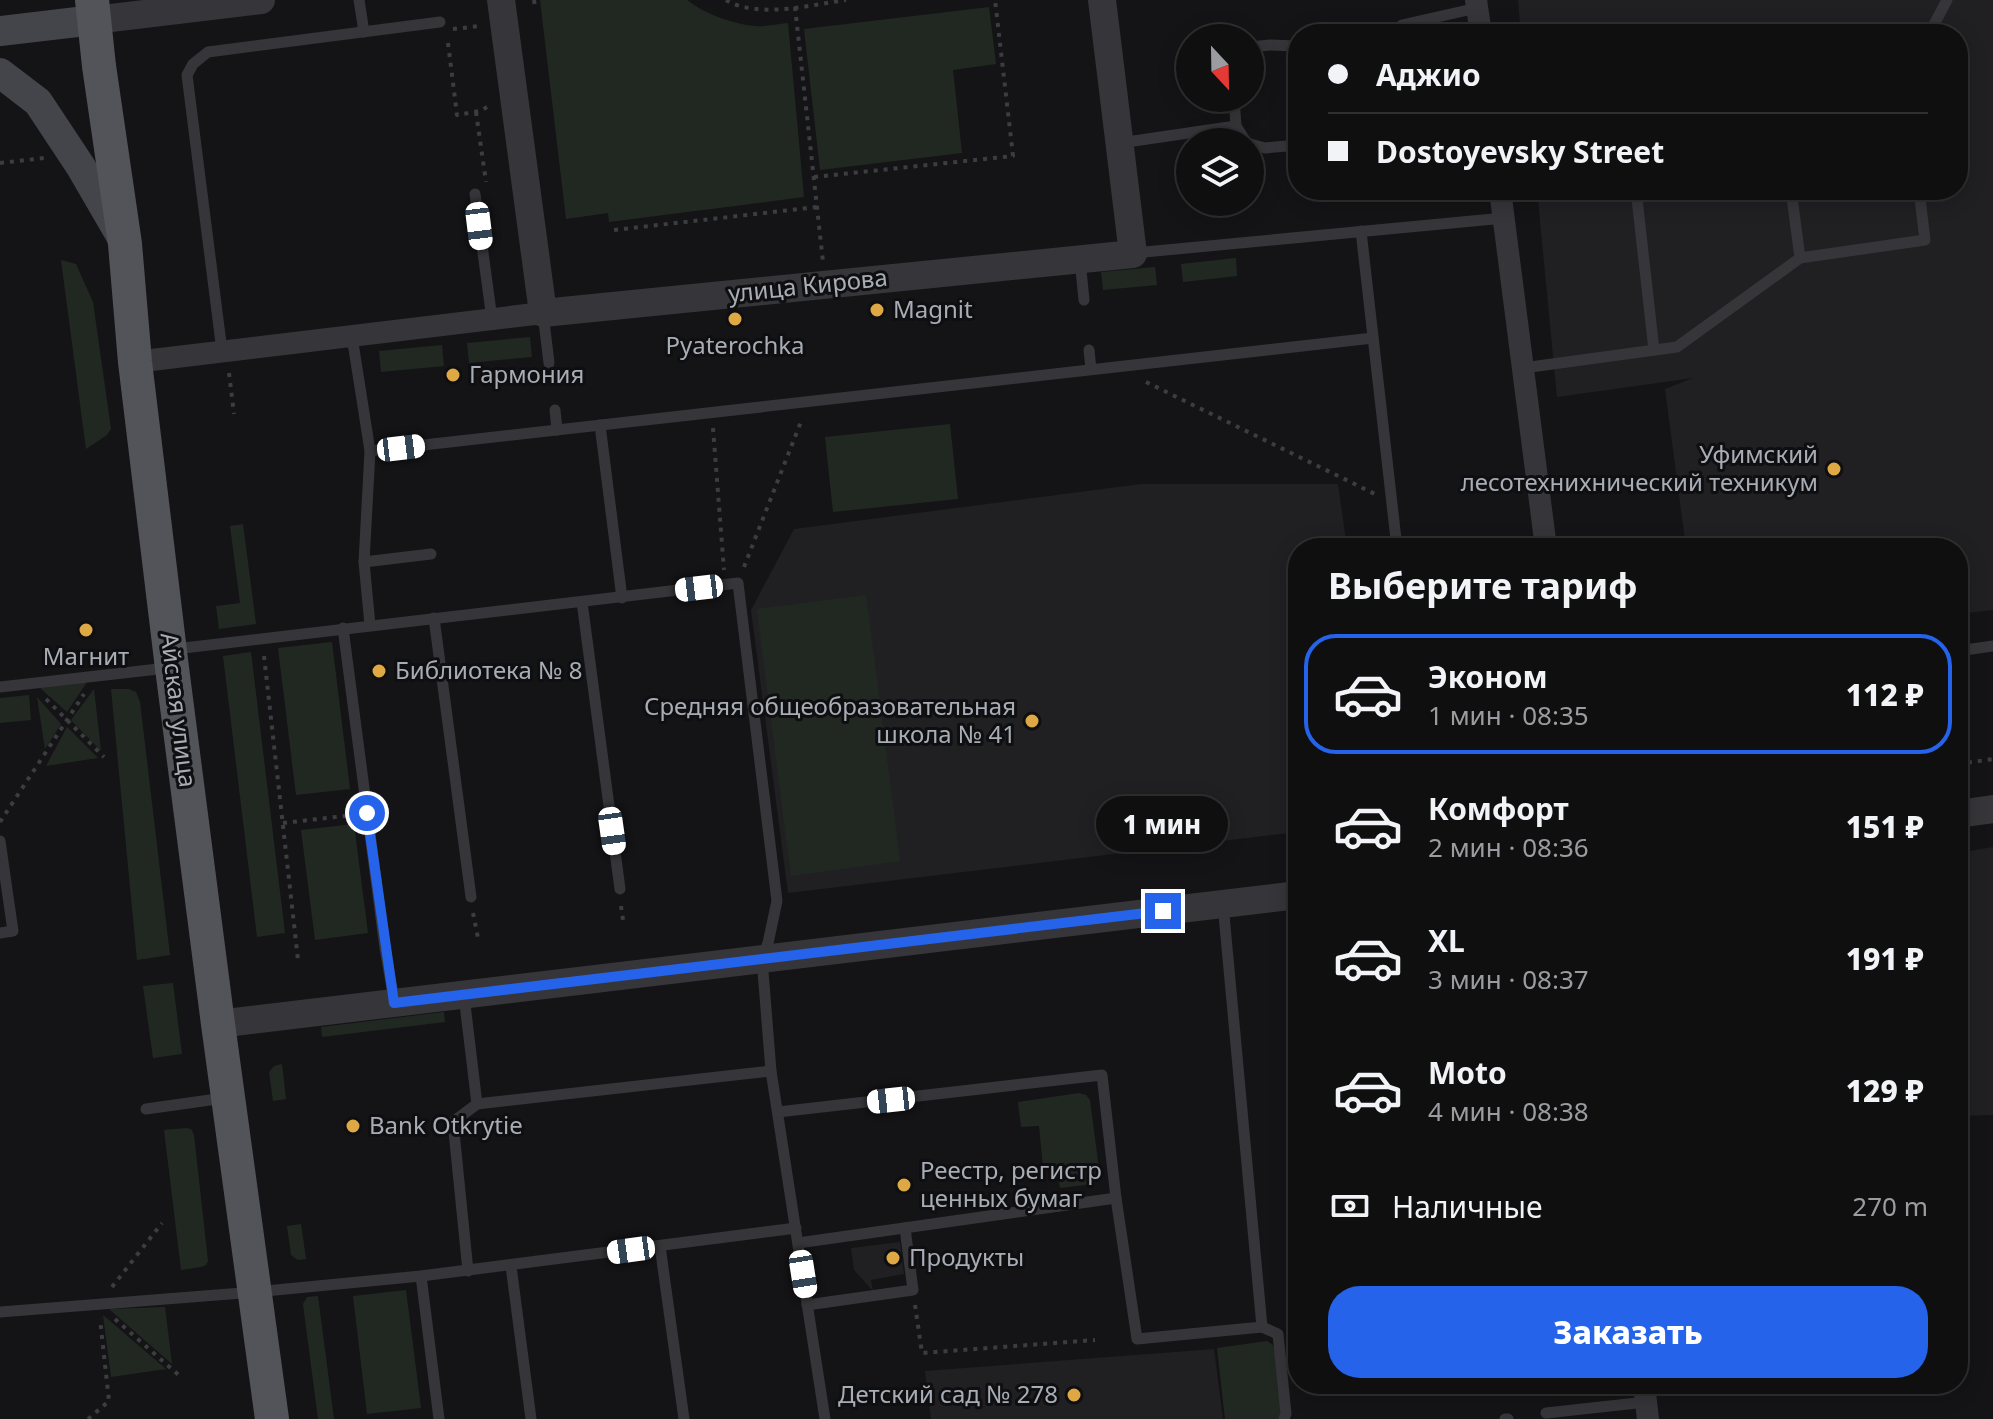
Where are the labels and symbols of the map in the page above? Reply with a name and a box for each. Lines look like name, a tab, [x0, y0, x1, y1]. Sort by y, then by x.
north arrow	[1176, 24, 1264, 112]
car	[464, 201, 494, 251]
street label: улица Кирова	[727, 260, 889, 309]
place label: Magnit	[893, 292, 973, 325]
marker: Magnit	[868, 301, 886, 319]
marker: Pyaterochka	[726, 310, 744, 328]
place label: Pyaterochka	[665, 328, 805, 361]
place label: Гармония	[469, 357, 584, 390]
marker: Гармония	[444, 366, 462, 384]
car	[376, 433, 426, 463]
place label: Уфимский лесотехнихнический техникум	[1461, 437, 1818, 498]
marker: Уфимский лесотехнихнический техникум	[1825, 460, 1843, 478]
car	[674, 573, 724, 603]
marker: Магнит	[77, 621, 95, 639]
street label: Айская улица	[154, 630, 205, 789]
place label: Магнит	[43, 639, 129, 672]
place label: Библиотека № 8	[395, 653, 582, 686]
marker: Библиотека № 8	[370, 662, 388, 680]
place label: Средняя общеобразовательная школа № 41	[644, 689, 1016, 750]
marker: Средняя общеобразовательная школа № 41	[1023, 712, 1041, 730]
route start	[349, 795, 385, 831]
callout: 1 мин	[1097, 795, 1229, 851]
car	[597, 806, 627, 856]
route end	[1145, 893, 1181, 929]
car	[866, 1086, 916, 1114]
place label: Bank Otkrytie	[369, 1108, 523, 1141]
marker: Bank Otkrytie	[344, 1117, 362, 1135]
place label: Реестр, регистр ценных бумаг	[920, 1153, 1102, 1214]
marker: Реестр, регистр ценных бумаг	[895, 1176, 913, 1194]
car	[606, 1235, 656, 1265]
place label: Продукты	[909, 1240, 1024, 1273]
car	[787, 1248, 819, 1300]
marker: Продукты	[884, 1249, 902, 1267]
place label: Детский сад № 278	[838, 1377, 1058, 1410]
marker: Детский сад № 278	[1065, 1386, 1083, 1404]

